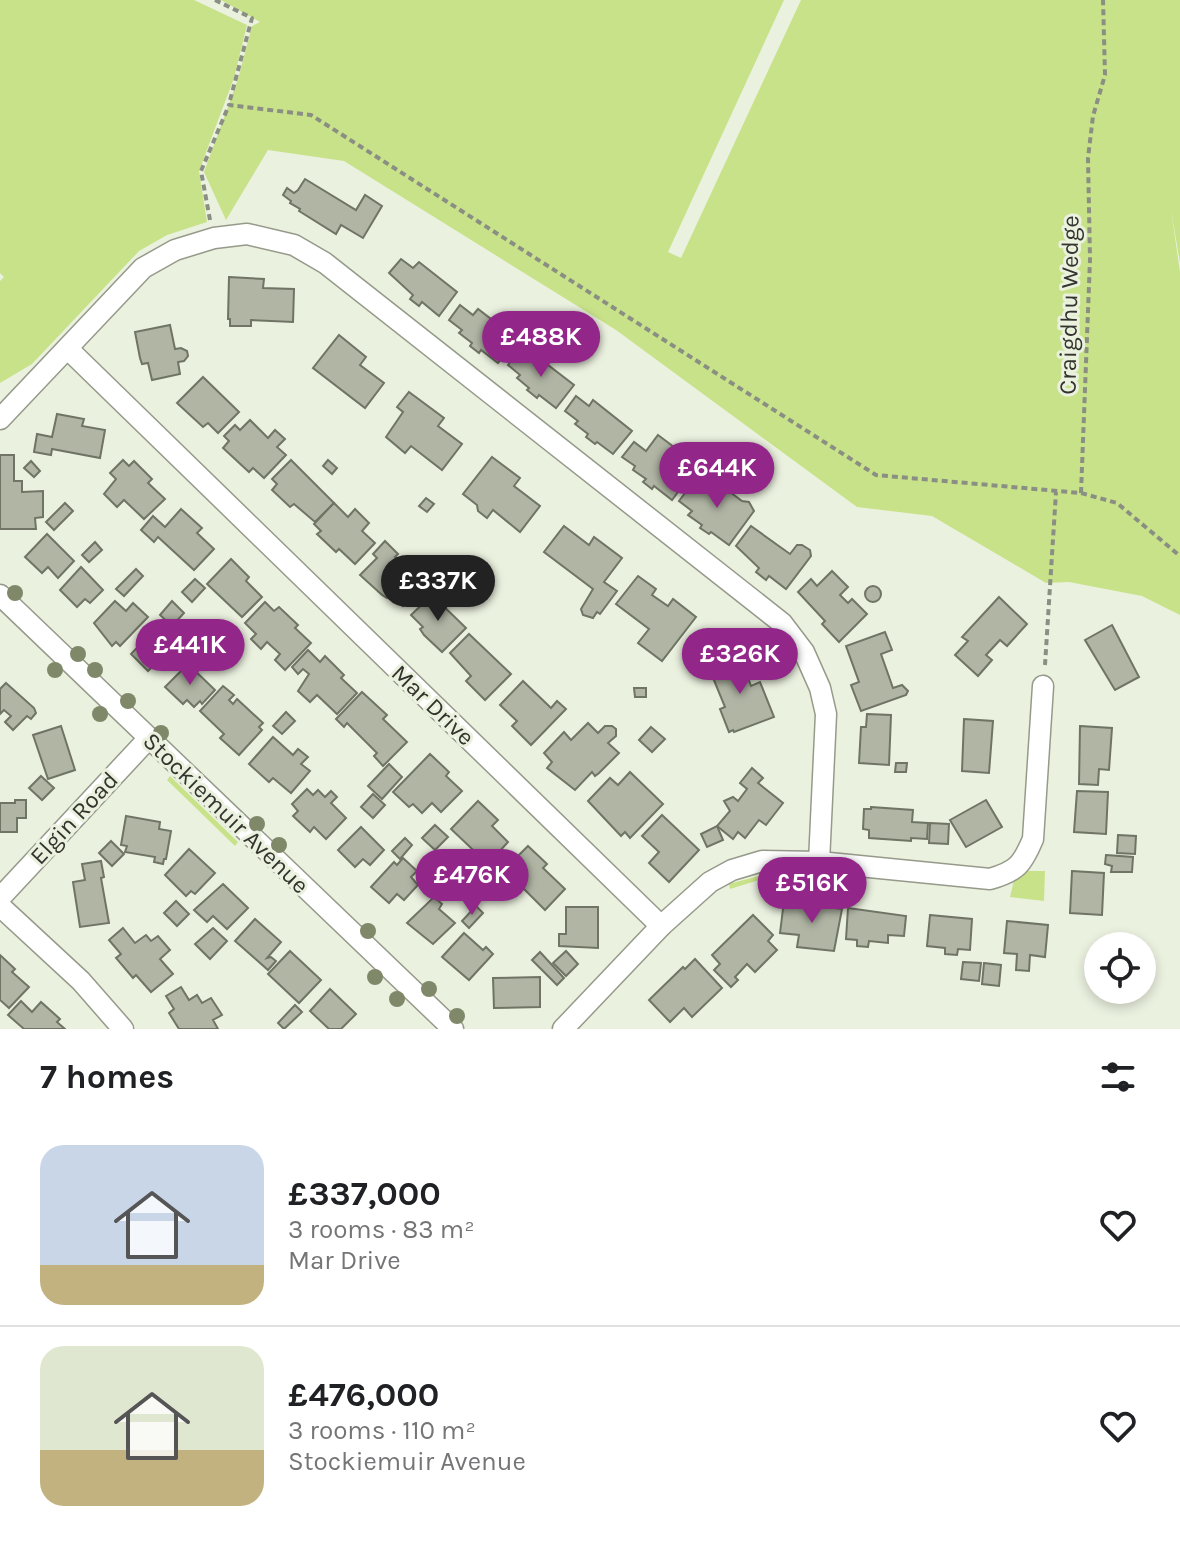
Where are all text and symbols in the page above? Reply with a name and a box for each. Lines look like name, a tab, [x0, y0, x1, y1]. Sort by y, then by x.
street label: Craigdhu Wedge	[1053, 215, 1085, 395]
pin: £488K	[485, 311, 597, 379]
text: £488K	[500, 321, 582, 352]
pin: £644K	[661, 442, 773, 510]
text: £644K	[677, 452, 757, 483]
pin: £337K	[382, 555, 494, 623]
text: £337K	[399, 565, 477, 596]
pin: £441K	[134, 619, 246, 687]
pin: £326K	[684, 628, 796, 696]
text: £441K	[154, 629, 226, 660]
text: £326K	[700, 638, 780, 669]
street label: Mar Drive	[386, 659, 480, 751]
street label: Stockiemuir Avenue	[137, 727, 315, 899]
street label: Elgin Road	[24, 766, 124, 870]
pin: £476K	[416, 849, 528, 917]
pin: £516K	[756, 857, 868, 925]
text: £476K	[434, 859, 510, 890]
text: £516K	[776, 867, 848, 898]
map controls	[1084, 932, 1156, 1004]
button: locate	[1084, 932, 1156, 1004]
icon: filters	[1096, 1055, 1140, 1099]
text: 7 homes	[40, 1057, 174, 1097]
text: £337,000	[288, 1174, 441, 1214]
icon: home	[104, 1177, 200, 1273]
icon: heart	[1096, 1203, 1140, 1247]
text: 3 rooms · 83 m²	[288, 1214, 475, 1245]
text: Mar Drive	[288, 1245, 401, 1276]
text: £476,000	[288, 1375, 439, 1415]
icon: home	[104, 1378, 200, 1474]
icon: heart	[1096, 1404, 1140, 1448]
text: 3 rooms · 110 m²	[288, 1415, 476, 1446]
text: Stockiemuir Avenue	[288, 1446, 526, 1477]

